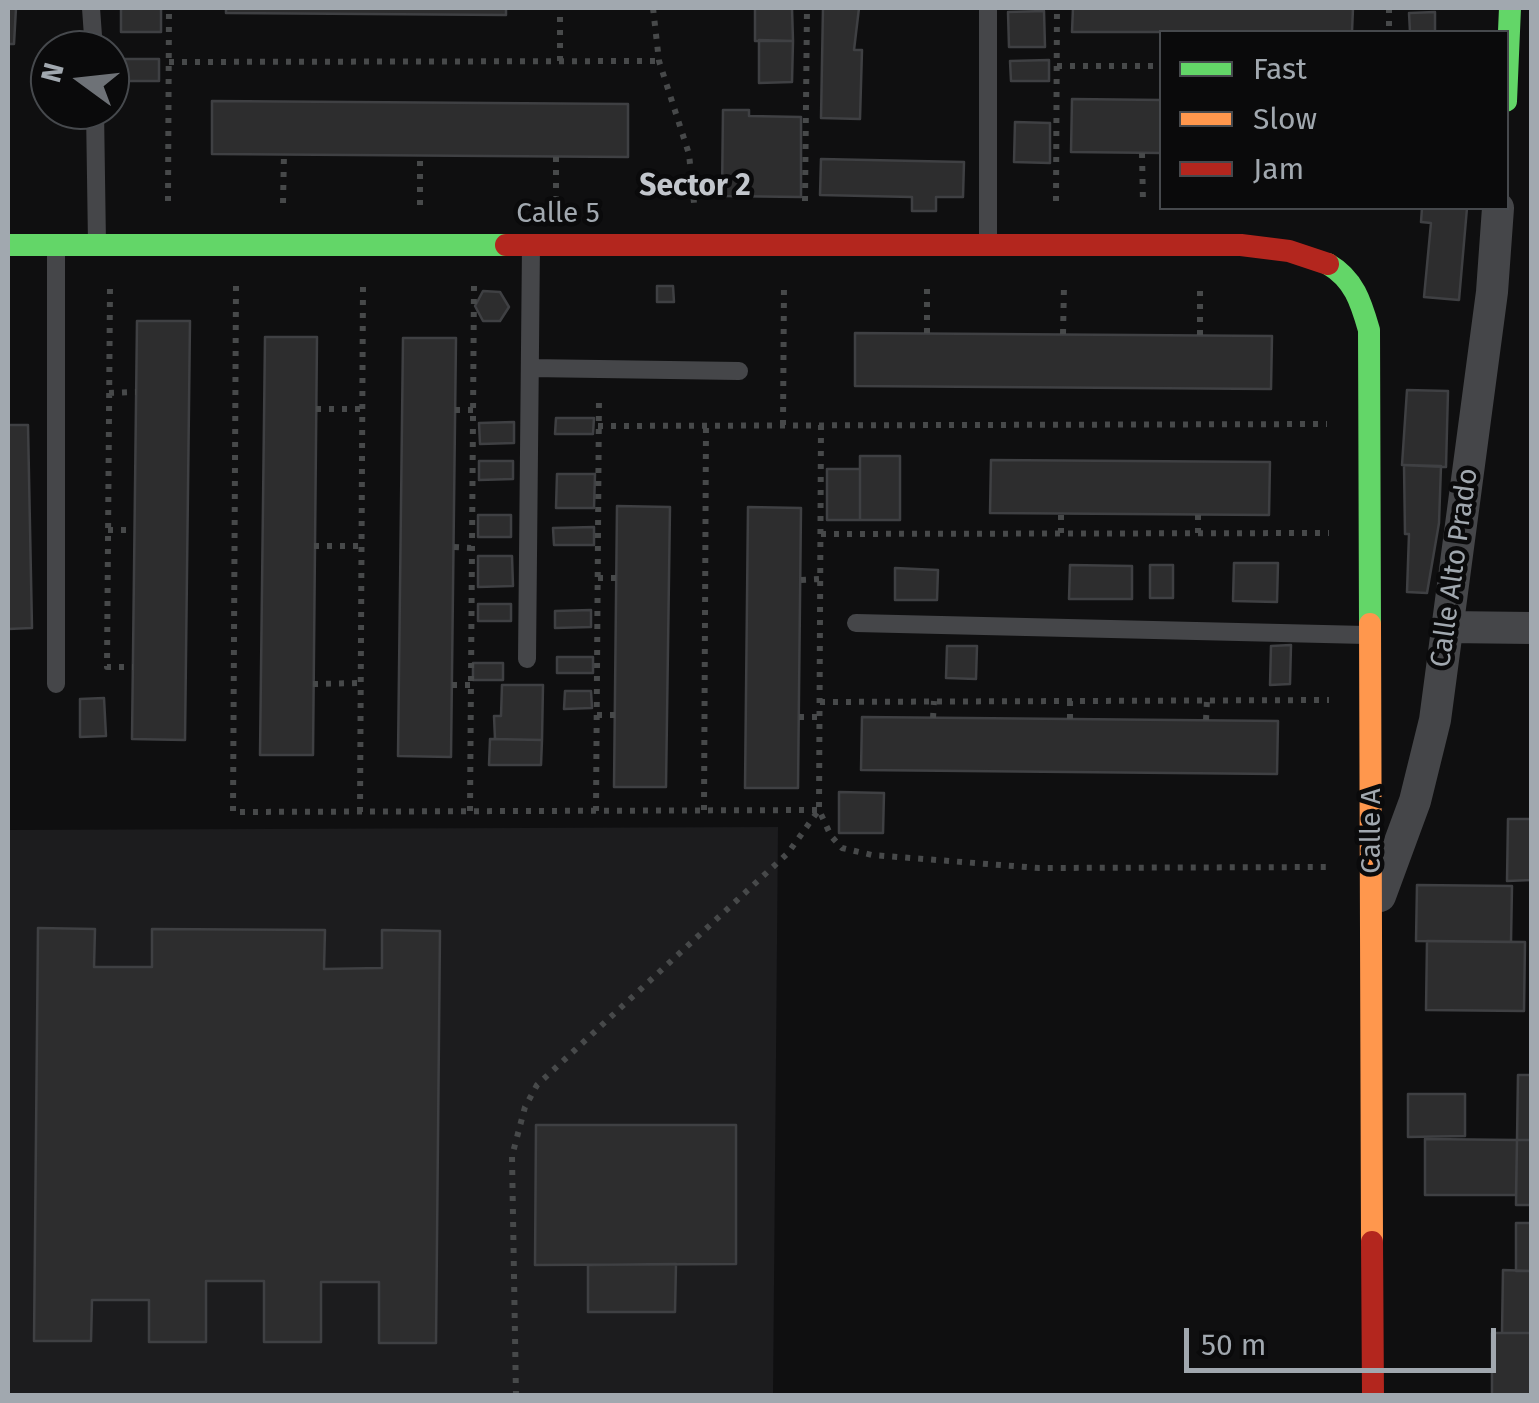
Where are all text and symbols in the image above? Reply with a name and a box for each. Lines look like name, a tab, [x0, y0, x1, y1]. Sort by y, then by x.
north arrow	[30, 30, 130, 130]
legend	[1159, 30, 1509, 210]
text: Fast	[1253, 51, 1307, 87]
text: N	[34, 59, 71, 86]
text: Slow	[1253, 101, 1317, 137]
text: Jam	[1253, 151, 1304, 187]
district label: Sector 2	[639, 169, 751, 205]
street label: Calle 5	[516, 197, 600, 231]
street label: Calle Alto Prado	[1424, 466, 1486, 670]
street label: Calle A	[1355, 788, 1389, 874]
scale bar	[1189, 1308, 1502, 1370]
text: 50 m	[1201, 1327, 1266, 1363]

